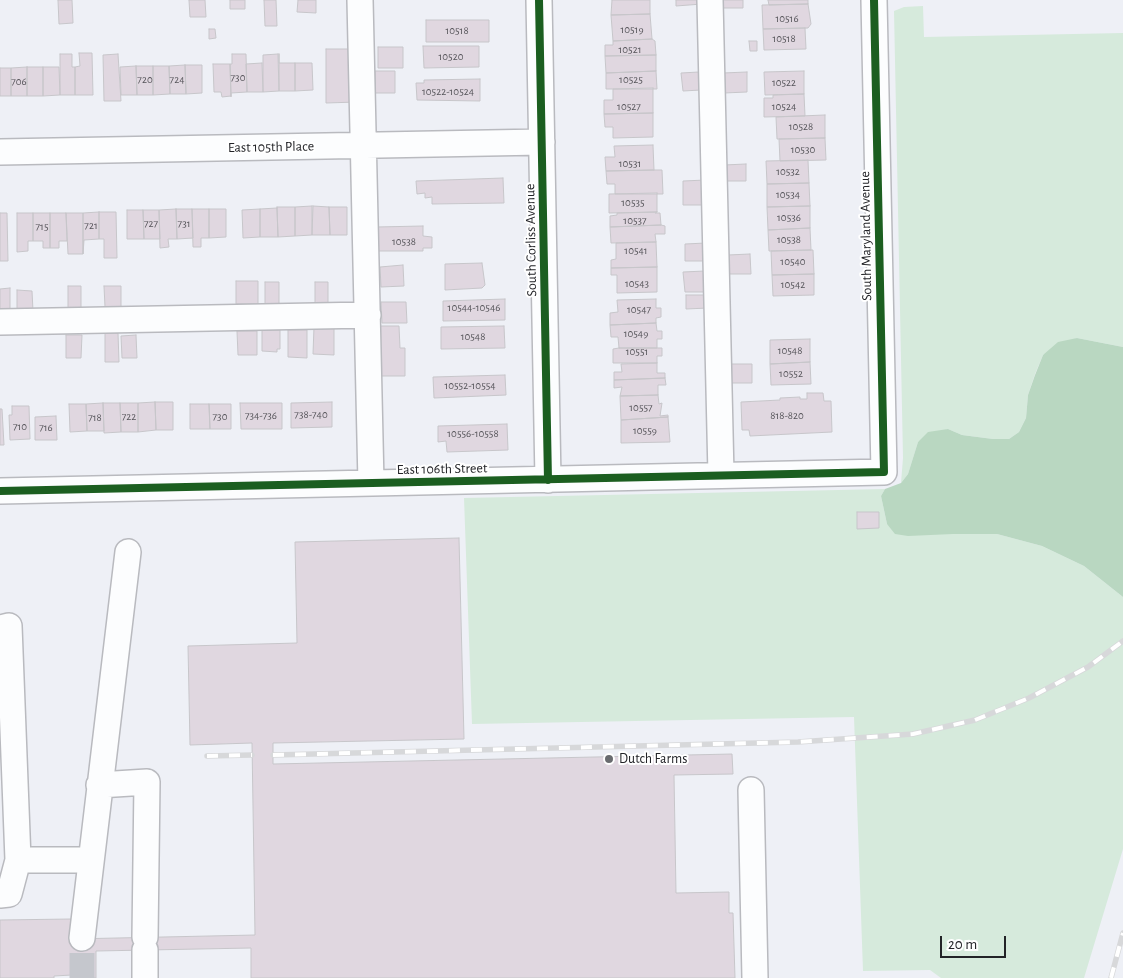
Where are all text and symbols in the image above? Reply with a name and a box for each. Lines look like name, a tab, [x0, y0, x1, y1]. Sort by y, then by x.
house number: 10516	[775, 12, 799, 26]
house number: 10519	[620, 23, 644, 37]
house number: 10518	[445, 24, 469, 38]
house number: 10518	[772, 32, 796, 46]
house number: 10521	[619, 43, 641, 57]
house number: 10520	[438, 50, 464, 64]
house number: 730	[231, 71, 245, 85]
house number: 720	[137, 73, 153, 87]
house number: 724	[170, 73, 184, 87]
house number: 10525	[619, 73, 643, 87]
house number: 706	[11, 75, 27, 89]
house number: 10522	[772, 76, 796, 90]
house number: 10522-10524	[422, 85, 474, 99]
house number: 10527	[617, 100, 641, 114]
house number: 10524	[772, 100, 796, 114]
house number: 10528	[789, 120, 813, 134]
street label: East 105th Place	[228, 138, 314, 156]
house number: 10530	[791, 143, 815, 157]
house number: 10531	[619, 157, 641, 171]
house number: 10532	[776, 165, 800, 179]
street label: South Maryland Avenue	[856, 171, 876, 301]
street label: South Corliss Avenue	[522, 183, 540, 297]
house number: 10534	[776, 188, 800, 202]
house number: 10535	[621, 196, 645, 210]
house number: 10536	[777, 211, 801, 225]
house number: 10537	[623, 214, 647, 228]
house number: 727	[144, 217, 158, 231]
house number: 731	[178, 217, 190, 231]
house number: 721	[84, 219, 98, 233]
house number: 715	[36, 220, 48, 234]
house number: 10538	[777, 233, 801, 247]
house number: 10538	[392, 235, 416, 249]
house number: 10541	[624, 244, 648, 258]
house number: 10540	[780, 255, 806, 269]
house number: 10543	[625, 277, 649, 291]
house number: 10542	[781, 278, 805, 292]
house number: 10544-10546	[448, 301, 500, 315]
house number: 10547	[627, 303, 651, 317]
house number: 10549	[624, 327, 648, 341]
house number: 10548	[461, 330, 485, 344]
house number: 10548	[778, 344, 802, 358]
house number: 10551	[626, 345, 648, 359]
house number: 10552	[779, 367, 803, 381]
house number: 10552-10554	[444, 379, 496, 393]
house number: 10557	[629, 401, 653, 415]
house number: 738-740	[294, 408, 328, 422]
house number: 734-736	[245, 409, 277, 423]
house number: 818-820	[770, 409, 804, 423]
house number: 722	[122, 410, 136, 424]
house number: 730	[213, 410, 227, 424]
house number: 718	[88, 411, 102, 425]
house number: 710	[13, 420, 27, 434]
house number: 716	[39, 421, 53, 435]
house number: 10559	[633, 424, 657, 438]
house number: 10556-10558	[447, 427, 499, 441]
street label: East 106th Street	[397, 460, 487, 478]
place label: Dutch Farms	[619, 751, 687, 767]
marker: Dutch Farms	[603, 753, 615, 765]
scale bar	[943, 926, 1009, 958]
text: 20 m	[948, 937, 977, 952]

